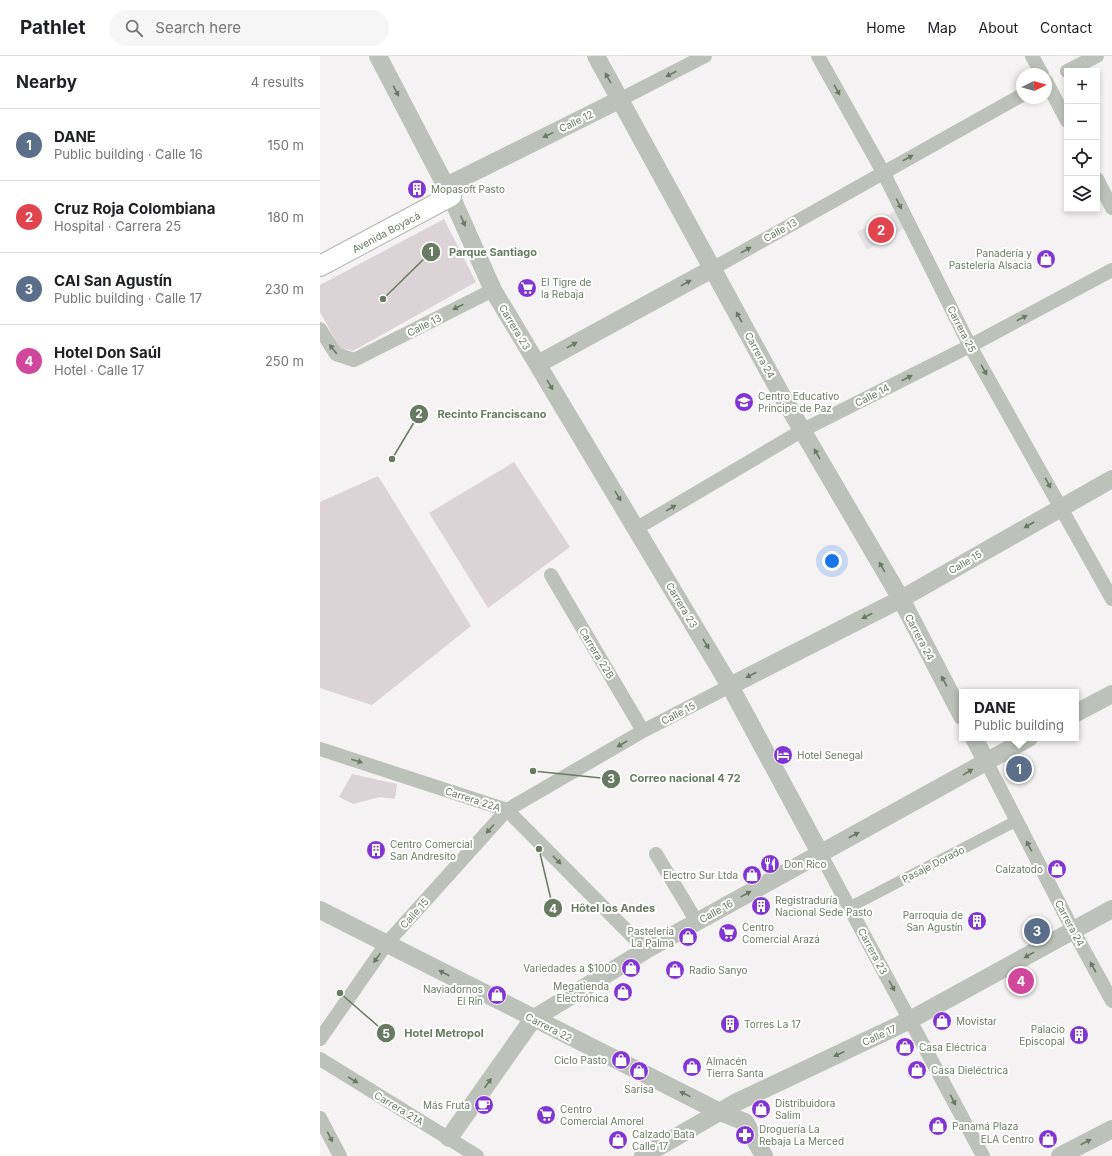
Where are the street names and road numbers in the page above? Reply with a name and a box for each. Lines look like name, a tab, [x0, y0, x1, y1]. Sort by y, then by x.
street label: Calle 12	[557, 108, 595, 134]
street label: Avenida Boyacá	[350, 209, 422, 255]
street label: Calle 13	[761, 216, 799, 244]
street label: Carrera 23	[497, 302, 533, 352]
street label: Carrera 25	[945, 304, 979, 354]
street label: Calle 13	[405, 311, 443, 339]
street label: Carrera 24	[742, 330, 778, 380]
street label: Calle 14	[853, 381, 891, 409]
street label: Calle 15	[946, 548, 984, 576]
street label: Carrera 23	[664, 580, 700, 630]
street label: Carrera 24	[903, 612, 937, 662]
street label: Carrera 22B	[577, 625, 617, 681]
street label: Calle 15	[659, 699, 697, 727]
street label: Carrera 22A	[444, 784, 502, 814]
street label: Pasaje Dorado	[900, 843, 966, 885]
street label: Calle 15	[397, 895, 431, 931]
street label: Calle 16	[697, 897, 735, 925]
street label: Carrera 24	[1053, 898, 1087, 948]
street label: Carrera 23	[856, 926, 890, 976]
street label: Carrera 22	[524, 1010, 574, 1044]
street label: Calle 17	[860, 1022, 898, 1048]
street label: Carrera 21A	[372, 1089, 426, 1127]

